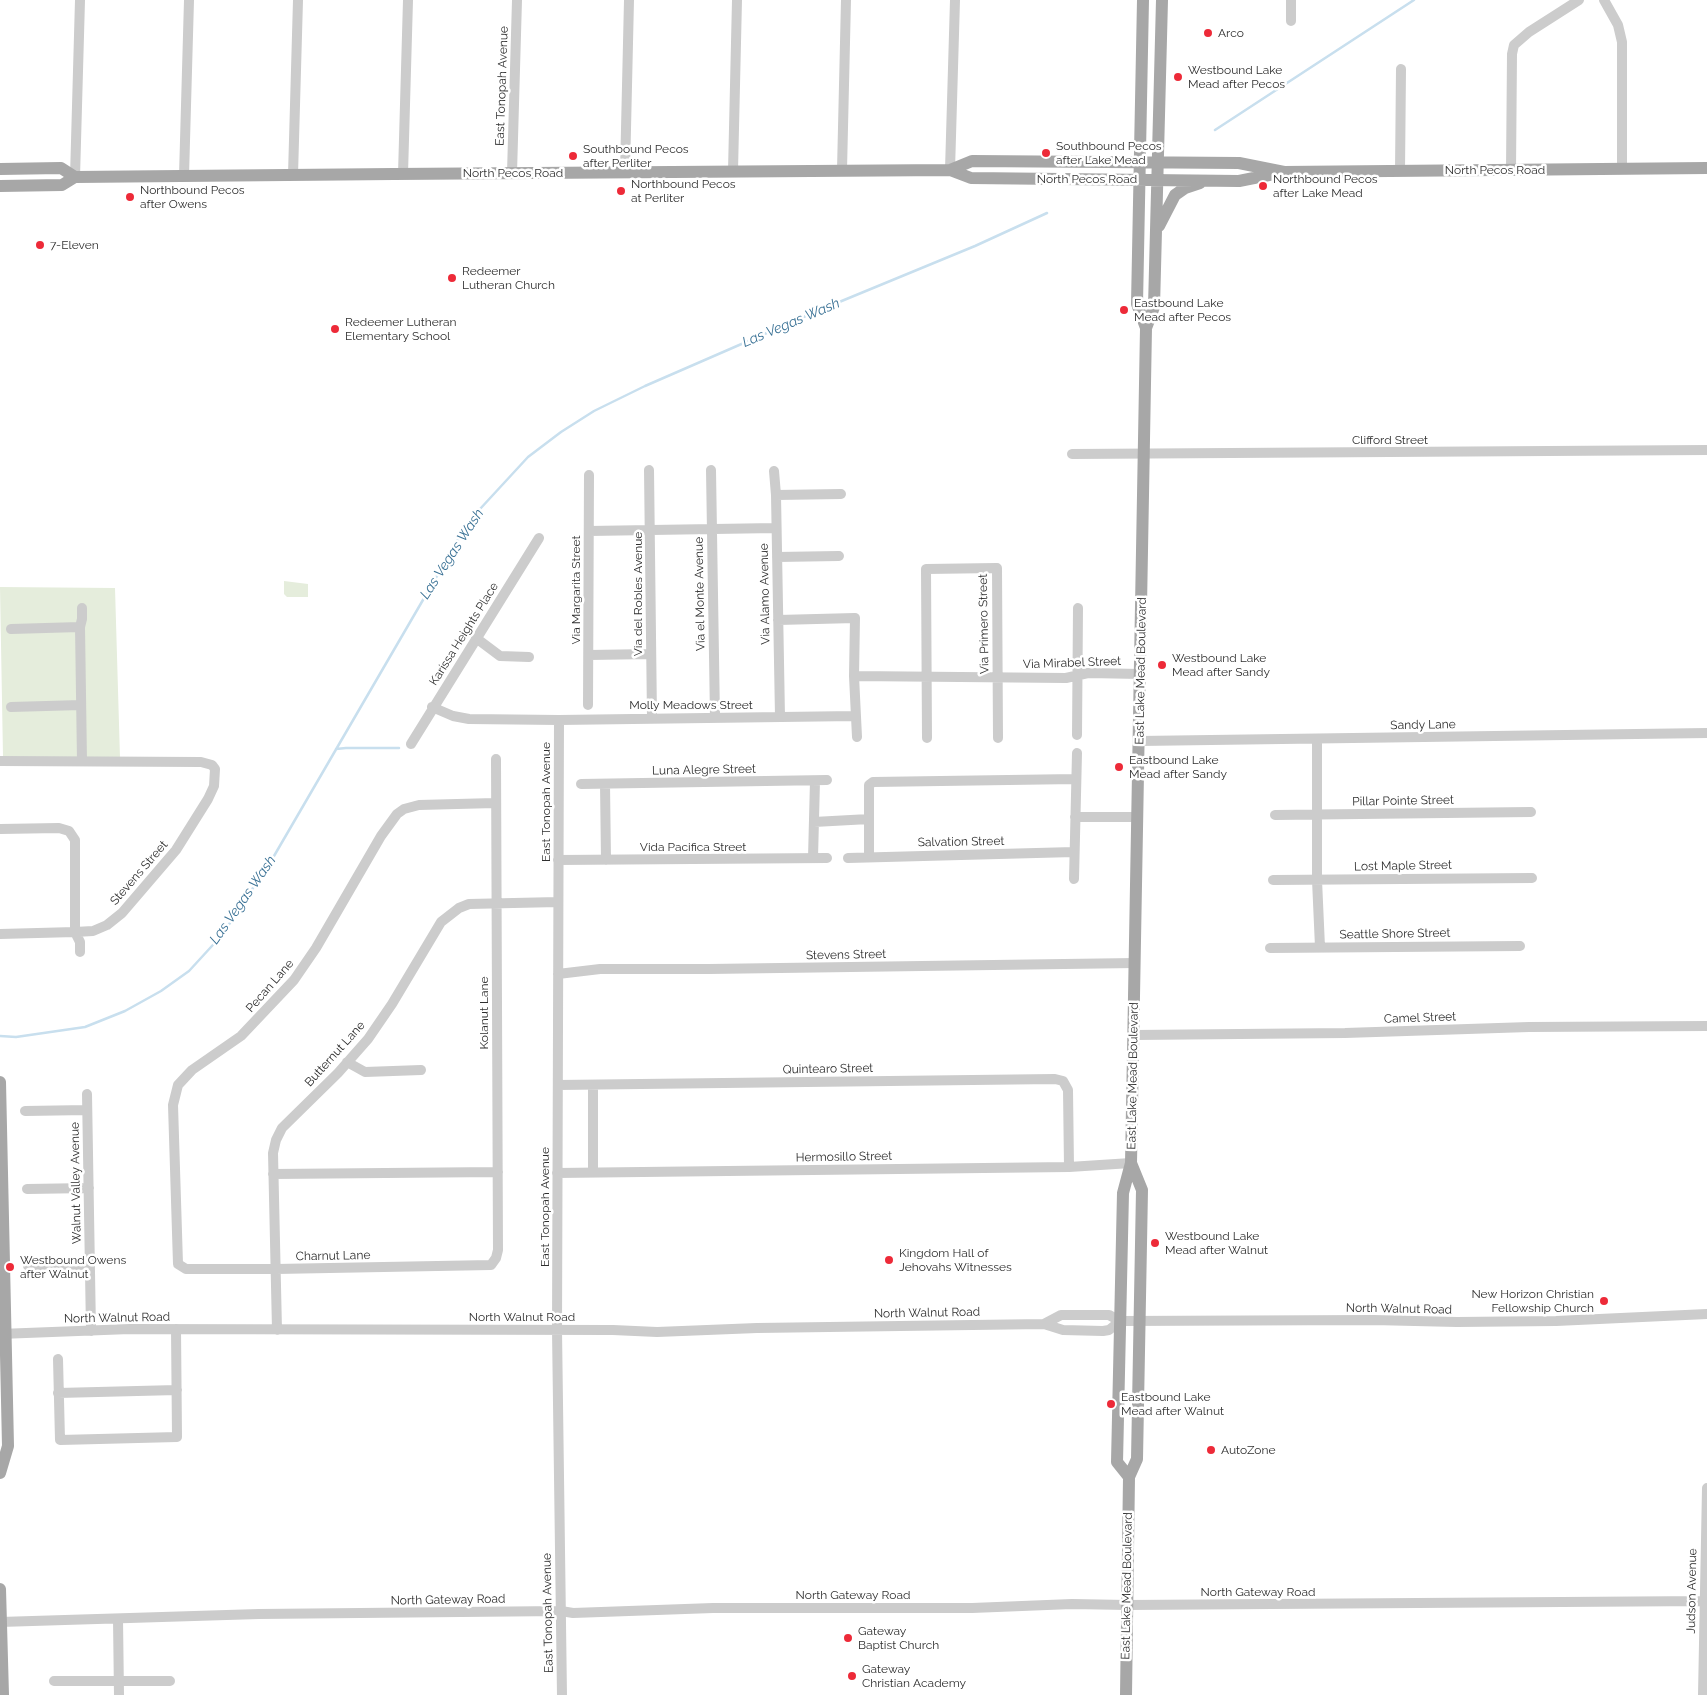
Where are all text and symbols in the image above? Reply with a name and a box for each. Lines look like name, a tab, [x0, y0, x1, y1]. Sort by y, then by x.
street label: East Tonopah Avenue	[493, 26, 511, 146]
place label: Arco	[1218, 26, 1244, 40]
marker: Arco	[1202, 27, 1214, 39]
place label: Westbound Lake Mead after Pecos	[1188, 63, 1285, 91]
marker: Westbound Lake Mead after Pecos	[1172, 71, 1184, 83]
place label: Southbound Pecos after Lake Mead	[1056, 139, 1162, 167]
place label: Southbound Pecos after Perliter	[583, 142, 689, 170]
marker: Southbound Pecos after Lake Mead	[1040, 147, 1052, 159]
marker: Southbound Pecos after Perliter	[567, 150, 579, 162]
street label: North Pecos Road	[1445, 163, 1545, 177]
street label: North Pecos Road	[463, 166, 563, 180]
street label: North Pecos Road	[1037, 172, 1137, 186]
place label: Northbound Pecos after Lake Mead	[1273, 172, 1378, 200]
place label: Northbound Pecos at Perliter	[631, 177, 736, 205]
marker: Northbound Pecos after Lake Mead	[1257, 180, 1269, 192]
place label: Northbound Pecos after Owens	[140, 183, 245, 211]
marker: Northbound Pecos at Perliter	[615, 185, 627, 197]
marker: Northbound Pecos after Owens	[124, 191, 136, 203]
place label: 7-Eleven	[50, 238, 99, 252]
marker: 7-Eleven	[34, 239, 46, 251]
place label: Redeemer Lutheran Church	[462, 264, 555, 292]
marker: Redeemer Lutheran Church	[446, 272, 458, 284]
water label: Las Vegas Wash	[740, 295, 842, 351]
place label: Eastbound Lake Mead after Pecos	[1134, 296, 1231, 324]
marker: Eastbound Lake Mead after Pecos	[1118, 304, 1130, 316]
place label: Redeemer Lutheran Elementary School	[345, 315, 456, 343]
marker: Redeemer Lutheran Elementary School	[329, 323, 341, 335]
street label: Clifford Street	[1352, 433, 1428, 447]
water label: Las Vegas Wash	[417, 506, 487, 602]
street label: Via del Robles Avenue	[631, 532, 645, 656]
street label: Via Margarita Street	[569, 535, 583, 645]
street label: Via el Monte Avenue	[692, 537, 708, 651]
street label: Via Alamo Avenue	[757, 543, 773, 645]
street label: Via Primero Street	[976, 574, 992, 674]
street label: Karissa Heights Place	[426, 580, 502, 688]
street label: East Lake Mead Boulevard	[1133, 597, 1149, 745]
place label: Westbound Lake Mead after Sandy	[1172, 651, 1270, 679]
street label: Via Mirabel Street	[1023, 654, 1121, 672]
marker: Westbound Lake Mead after Sandy	[1156, 659, 1168, 671]
street label: Molly Meadows Street	[629, 698, 753, 712]
street label: Sandy Lane	[1390, 717, 1456, 733]
street label: East Tonopah Avenue	[539, 742, 553, 862]
place label: Eastbound Lake Mead after Sandy	[1129, 753, 1227, 781]
marker: Eastbound Lake Mead after Sandy	[1113, 761, 1125, 773]
street label: Luna Alegre Street	[652, 762, 756, 778]
street label: Pillar Pointe Street	[1352, 793, 1454, 809]
street label: Salvation Street	[918, 834, 1004, 850]
street label: Stevens Street	[107, 838, 171, 908]
street label: Vida Pacifica Street	[640, 840, 746, 854]
water label: Las Vegas Wash	[206, 852, 280, 948]
street label: Lost Maple Street	[1354, 858, 1452, 874]
street label: Seattle Shore Street	[1339, 926, 1451, 942]
street label: Stevens Street	[806, 947, 886, 963]
street label: Pecan Lane	[243, 957, 297, 1015]
street label: Kolanut Lane	[477, 976, 491, 1050]
street label: East Lake Mead Boulevard	[1125, 1002, 1141, 1150]
street label: Camel Street	[1384, 1010, 1456, 1026]
street label: Butternut Lane	[302, 1018, 368, 1090]
street label: Quintearo Street	[783, 1061, 873, 1077]
street label: Walnut Valley Avenue	[68, 1122, 84, 1244]
street label: East Tonopah Avenue	[538, 1147, 552, 1267]
street label: Hermosillo Street	[796, 1149, 892, 1165]
place label: Westbound Lake Mead after Walnut	[1165, 1229, 1268, 1257]
marker: Westbound Lake Mead after Walnut	[1149, 1237, 1161, 1249]
place label: Kingdom Hall of Jehovahs Witnesses	[899, 1246, 1012, 1274]
street label: Charnut Lane	[296, 1248, 370, 1264]
place label: Westbound Owens after Walnut	[20, 1253, 126, 1281]
marker: Kingdom Hall of Jehovahs Witnesses	[883, 1254, 895, 1266]
marker: Westbound Owens after Walnut	[4, 1261, 16, 1273]
place label: New Horizon Christian Fellowship Church	[1471, 1287, 1594, 1315]
marker: New Horizon Christian Fellowship Church	[1598, 1295, 1610, 1307]
street label: North Walnut Road	[1346, 1301, 1452, 1317]
street label: North Walnut Road	[874, 1305, 980, 1321]
street label: North Walnut Road	[64, 1310, 170, 1326]
street label: North Walnut Road	[469, 1310, 575, 1324]
place label: Eastbound Lake Mead after Walnut	[1121, 1390, 1224, 1418]
marker: Eastbound Lake Mead after Walnut	[1105, 1398, 1117, 1410]
place label: AutoZone	[1221, 1443, 1275, 1457]
marker: AutoZone	[1205, 1444, 1217, 1456]
street label: East Lake Mead Boulevard	[1119, 1512, 1135, 1660]
street label: Judson Avenue	[1684, 1548, 1700, 1634]
street label: East Tonopah Avenue	[540, 1553, 556, 1673]
street label: North Gateway Road	[1201, 1585, 1315, 1599]
street label: North Gateway Road	[796, 1588, 910, 1602]
street label: North Gateway Road	[391, 1592, 505, 1608]
place label: Gateway Baptist Church	[858, 1624, 939, 1652]
marker: Gateway Baptist Church	[842, 1632, 854, 1644]
place label: Gateway Christian Academy	[862, 1662, 966, 1690]
marker: Gateway Christian Academy	[846, 1670, 858, 1682]

